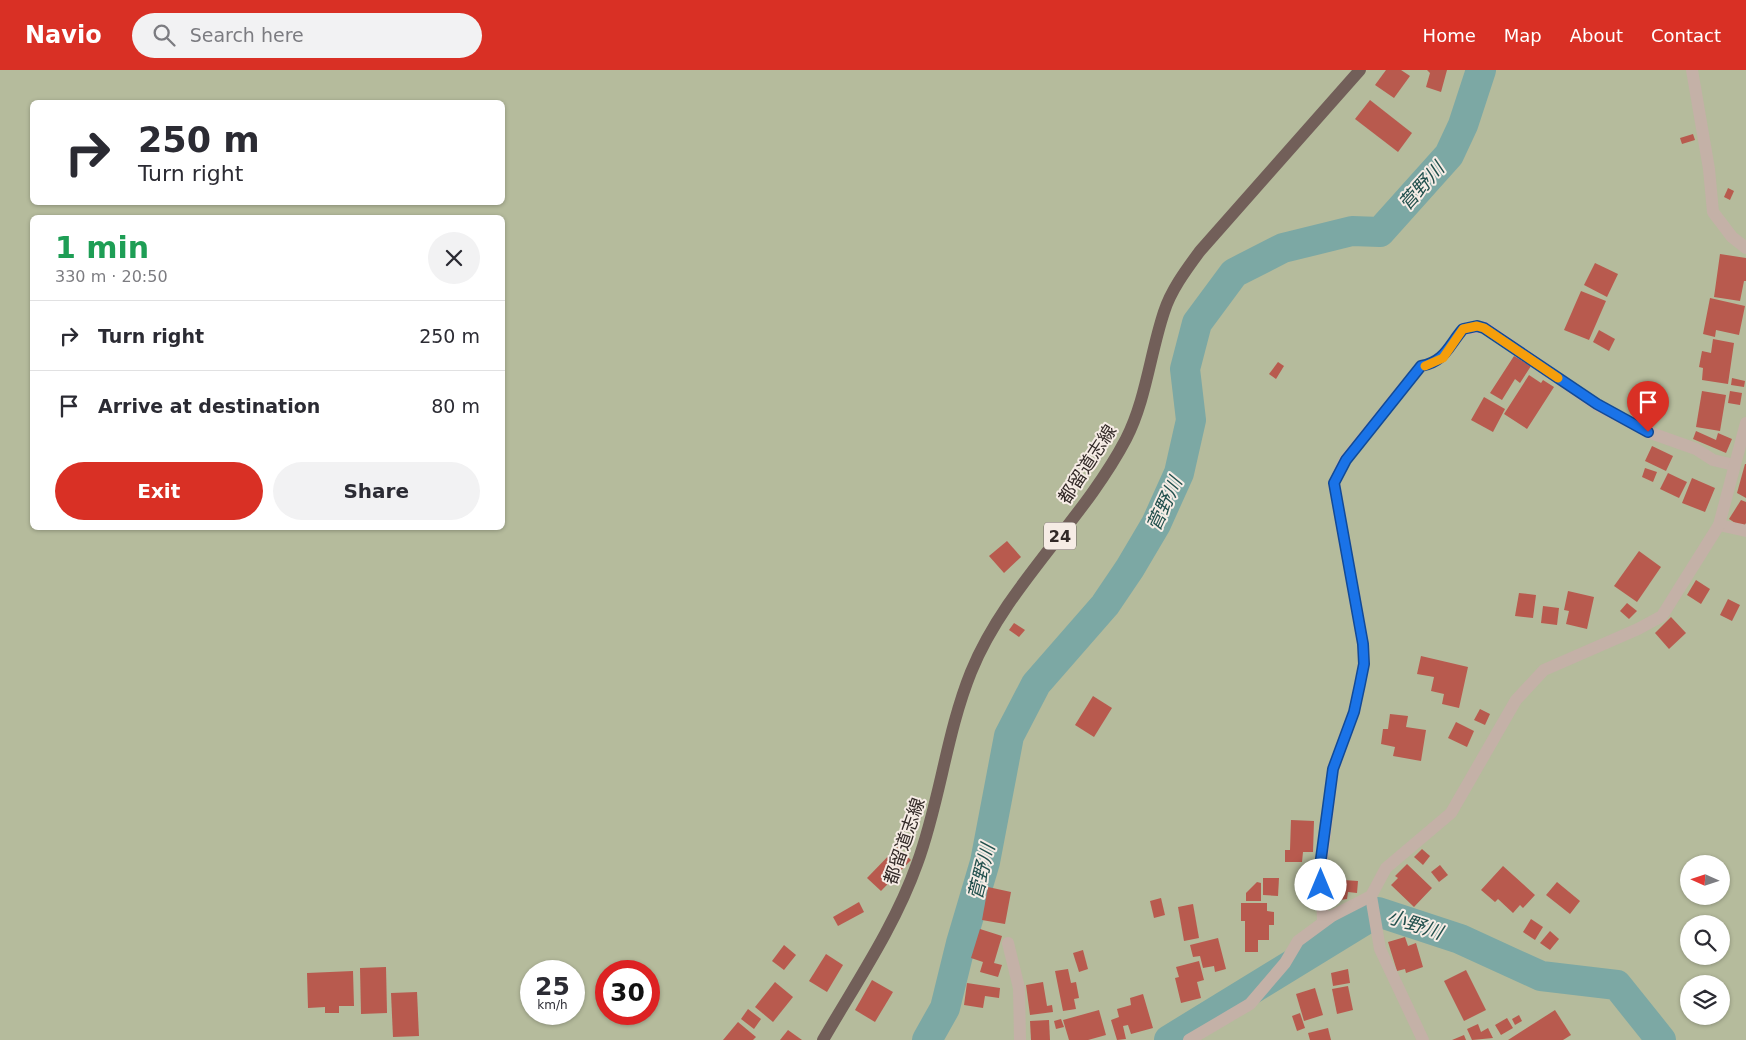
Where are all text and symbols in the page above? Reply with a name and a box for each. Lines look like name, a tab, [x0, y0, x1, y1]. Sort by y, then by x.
search box	[132, 13, 482, 58]
text: Navio	[25, 21, 102, 49]
icon: search	[150, 21, 178, 49]
text: Search here	[190, 24, 304, 46]
text: Home	[1423, 25, 1476, 46]
text: Map	[1504, 25, 1542, 46]
text: About	[1570, 25, 1623, 46]
text: Contact	[1651, 25, 1721, 46]
icon: right	[55, 120, 120, 185]
text: 250 m	[138, 120, 260, 160]
water label: 菅野川	[1394, 156, 1450, 215]
text: Turn right	[138, 161, 243, 186]
text: 1 min	[55, 230, 149, 265]
button: close	[428, 232, 480, 284]
text: 330 m · 20:50	[55, 267, 168, 286]
icon: right	[55, 322, 83, 350]
text: Turn right	[98, 325, 204, 347]
text: 250 m	[419, 325, 480, 347]
pin	[1627, 381, 1669, 432]
icon: arrive	[1634, 388, 1662, 416]
icon: arrive	[55, 392, 83, 420]
text: Arrive at destination	[98, 395, 320, 417]
text: 80 m	[431, 395, 480, 417]
street label: 都留道志線	[1054, 421, 1120, 507]
button: Exit	[55, 462, 263, 520]
button: Share	[273, 462, 480, 520]
water label: 菅野川	[1142, 472, 1187, 534]
road number: 24	[1044, 522, 1076, 550]
street label: 都留道志線	[879, 795, 929, 887]
water label: 菅野川	[963, 840, 999, 902]
north arrow	[1680, 855, 1730, 905]
map controls	[1680, 855, 1730, 1025]
position arrow	[1294, 858, 1346, 910]
water label: 小野川	[1384, 905, 1447, 944]
button: search	[1680, 915, 1730, 965]
speed limit sign: 30	[595, 960, 660, 1025]
text: 25	[535, 972, 570, 1001]
button: layers	[1680, 975, 1730, 1025]
text: km/h	[537, 998, 568, 1012]

